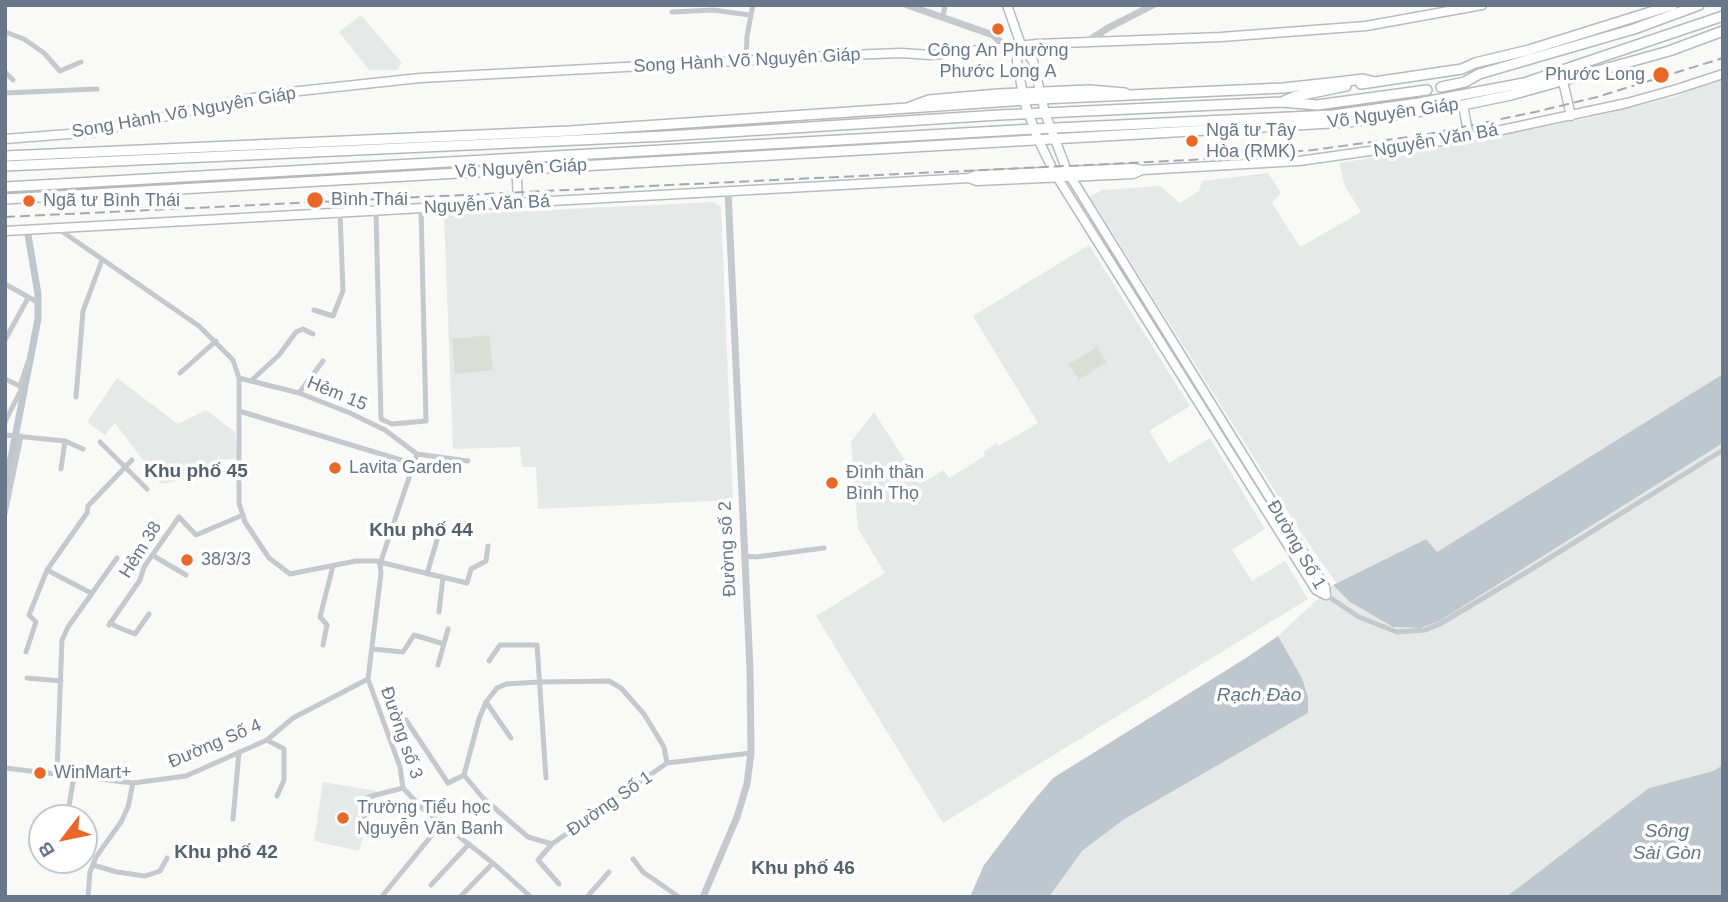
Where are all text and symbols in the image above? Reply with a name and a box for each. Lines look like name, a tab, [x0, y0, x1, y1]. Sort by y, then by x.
marker: Công An Phường Phước Long A	[990, 21, 1006, 37]
place label: Công An Phường Phước Long A	[928, 40, 1068, 82]
street label: Song Hành Võ Nguyên Giáp	[633, 44, 861, 78]
place label: Phước Long	[1545, 64, 1645, 86]
marker: Phước Long	[1651, 65, 1671, 85]
street label: Song Hành Võ Nguyên Giáp	[70, 83, 298, 143]
street label: Võ Nguyên Giáp	[1326, 94, 1460, 134]
street label: Nguyễn Văn Bá	[1372, 119, 1500, 163]
place label: Ngã tư Tây Hòa (RMK)	[1206, 120, 1296, 162]
marker: Ngã tư Tây Hòa (RMK)	[1184, 133, 1200, 149]
street label: Võ Nguyên Giáp	[454, 155, 588, 183]
place label: Bình Thái	[331, 189, 408, 211]
place label: Ngã tư Bình Thái	[43, 190, 180, 212]
marker: Bình Thái	[305, 190, 325, 210]
street label: Nguyễn Văn Bá	[423, 191, 551, 219]
marker: Ngã tư Bình Thái	[21, 193, 37, 209]
street label: Hẻm 15	[304, 372, 370, 416]
place label: Lavita Garden	[349, 457, 462, 479]
marker: Lavita Garden	[327, 460, 343, 476]
district label: Khu phố 45	[144, 461, 248, 483]
place label: Đình thần Bình Thọ	[846, 462, 924, 504]
marker: Đình thần Bình Thọ	[824, 475, 840, 491]
street label: Đường Số 1	[1262, 497, 1330, 593]
street label: Đường số 2	[715, 501, 741, 597]
street label: Hẻm 38	[115, 518, 167, 582]
district label: Khu phố 44	[369, 520, 473, 542]
place label: 38/3/3	[201, 549, 251, 571]
marker: 38/3/3	[179, 552, 195, 568]
street label: Đường số 3	[375, 684, 427, 782]
water label: Rạch Đào	[1217, 685, 1301, 707]
street label: Đường Số 4	[165, 715, 265, 773]
place label: WinMart+	[54, 762, 132, 784]
marker: WinMart+	[32, 765, 48, 781]
street label: Đường Số 1	[563, 767, 657, 841]
place label: Trường Tiểu học Nguyễn Văn Banh	[357, 797, 503, 840]
north arrow	[28, 804, 98, 874]
marker: Trường Tiểu học Nguyễn Văn Banh	[335, 810, 351, 826]
water label: Sông Sài Gòn	[1633, 821, 1701, 865]
text: B	[34, 838, 59, 861]
district label: Khu phố 42	[174, 842, 278, 864]
district label: Khu phố 46	[751, 858, 855, 880]

